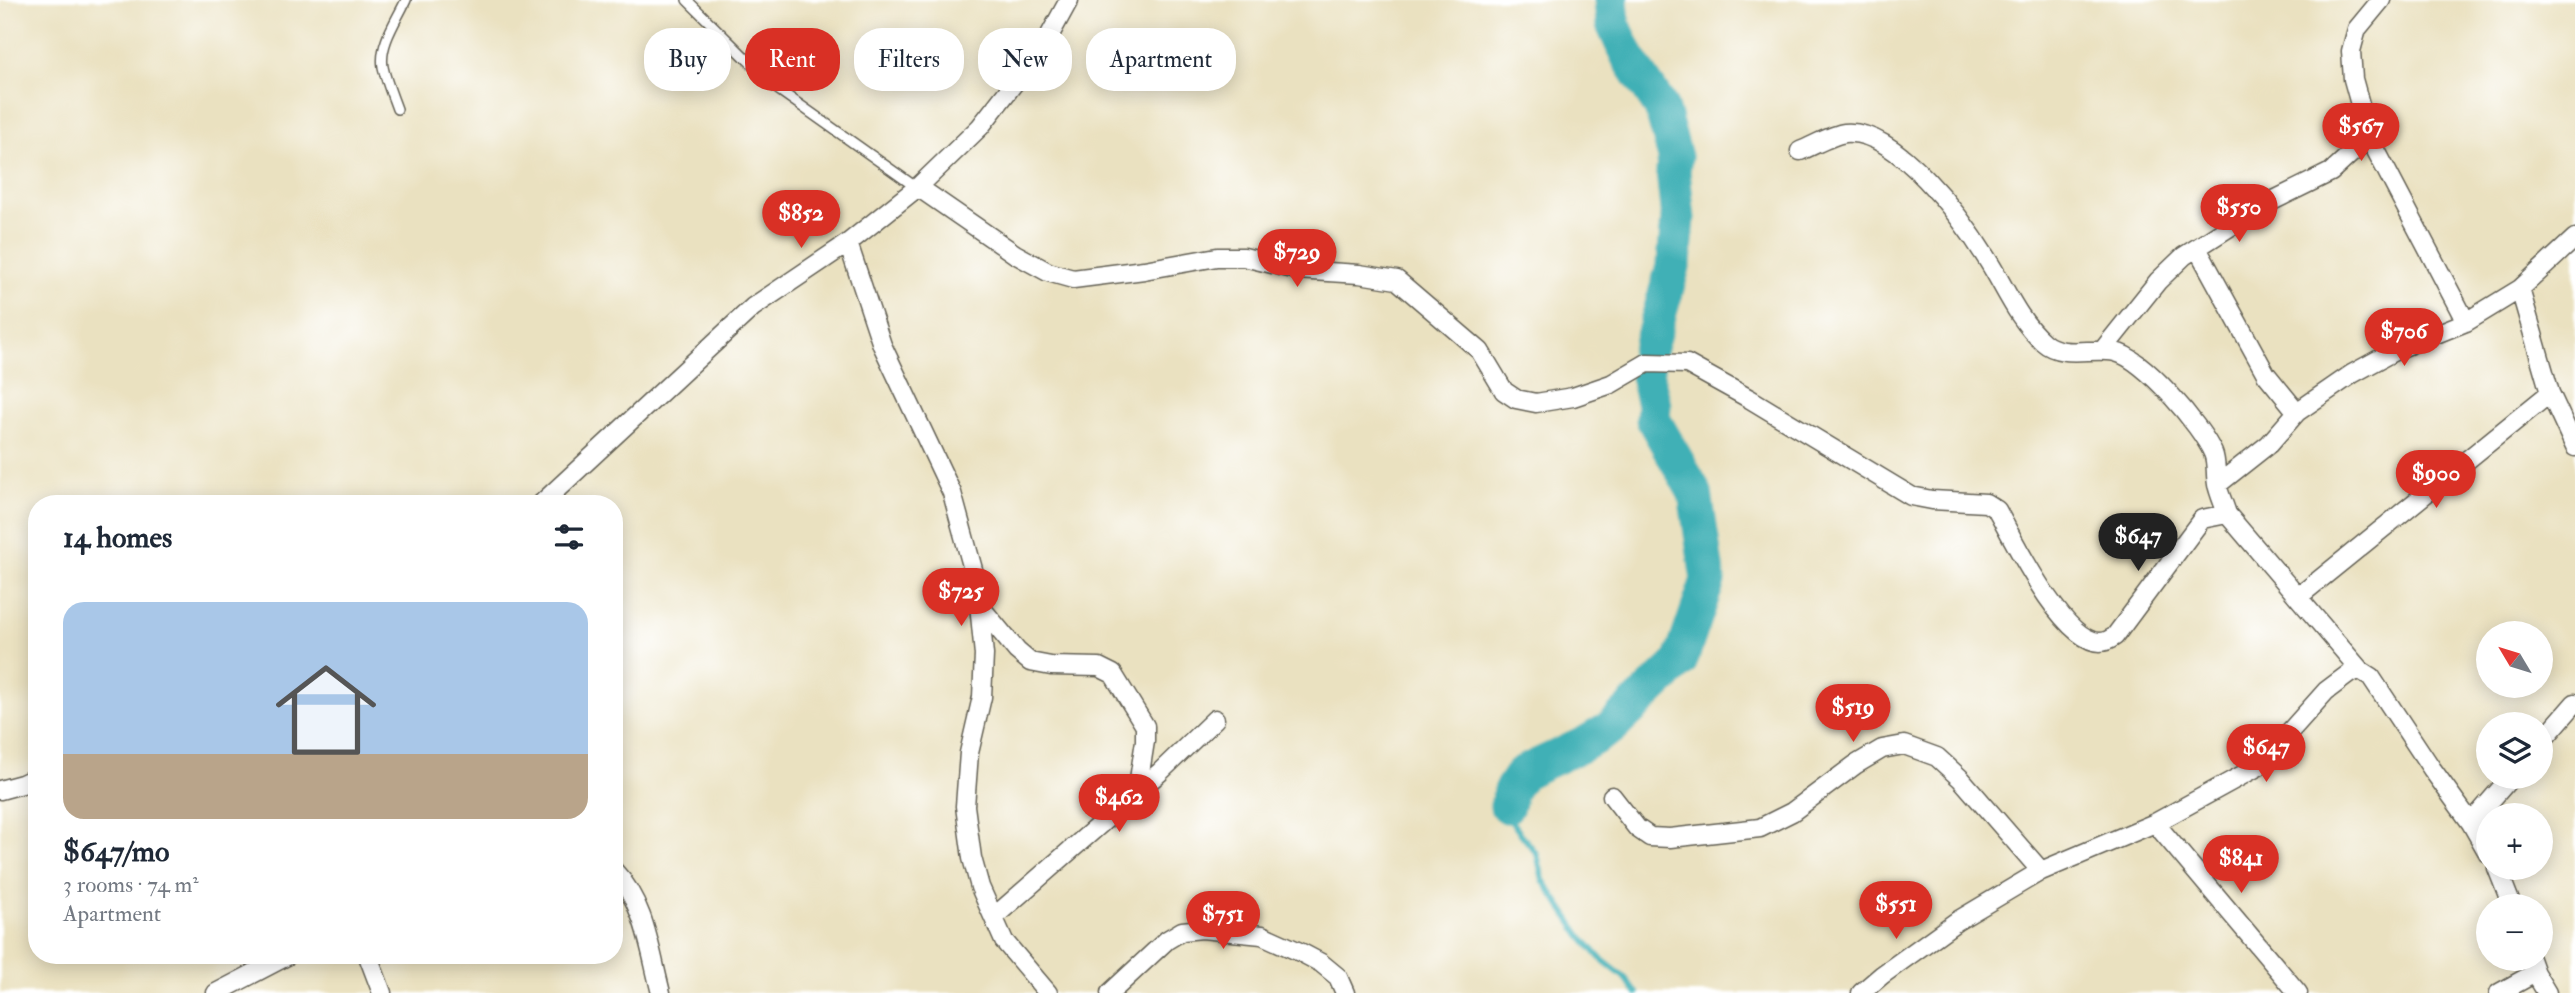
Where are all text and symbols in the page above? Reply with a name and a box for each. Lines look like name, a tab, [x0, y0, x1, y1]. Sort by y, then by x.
chip: Buy	[644, 28, 731, 91]
chip: Rent	[745, 28, 840, 91]
chip: Filters	[854, 28, 964, 91]
chip: New	[978, 28, 1072, 91]
chip: Apartment	[1086, 28, 1236, 91]
pin: $567	[2320, 104, 2402, 163]
text: $567	[2338, 111, 2384, 140]
pin: $550	[2198, 184, 2280, 244]
pin: $852	[760, 190, 842, 250]
text: $550	[2217, 192, 2261, 221]
text: $852	[778, 198, 824, 227]
pin: $729	[1256, 230, 1338, 289]
text: $729	[1273, 237, 1321, 266]
pin: $706	[2363, 308, 2445, 368]
text: $706	[2381, 316, 2427, 345]
pin: $900	[2395, 450, 2477, 510]
text: $900	[2412, 458, 2460, 487]
pin: $647	[2097, 514, 2179, 573]
icon: filters	[550, 518, 588, 556]
text: 14 homes	[63, 519, 172, 556]
text: $647	[2114, 521, 2162, 550]
pin: $725	[920, 568, 1002, 628]
text: $725	[938, 576, 984, 605]
north arrow	[2476, 621, 2553, 698]
map controls	[2476, 621, 2553, 971]
icon: home	[263, 647, 389, 773]
pin: $519	[1812, 684, 1894, 744]
text: $519	[1831, 692, 1875, 721]
button: layers	[2476, 712, 2553, 789]
pin: $647	[2225, 724, 2307, 784]
text: $647	[2242, 732, 2290, 761]
pin: $462	[1078, 774, 1160, 834]
text: $462	[1095, 782, 1143, 811]
button: +	[2476, 803, 2553, 880]
text: $647/mo	[63, 833, 169, 870]
pin: $841	[2200, 836, 2282, 895]
text: $841	[2219, 843, 2263, 872]
text: 3 rooms · 74 m²	[63, 870, 199, 899]
pin: $551	[1855, 881, 1937, 941]
text: $551	[1875, 889, 1917, 918]
pin: $751	[1182, 892, 1264, 951]
button: −	[2476, 894, 2553, 971]
text: Apartment	[63, 899, 161, 928]
text: $751	[1202, 899, 1244, 928]

